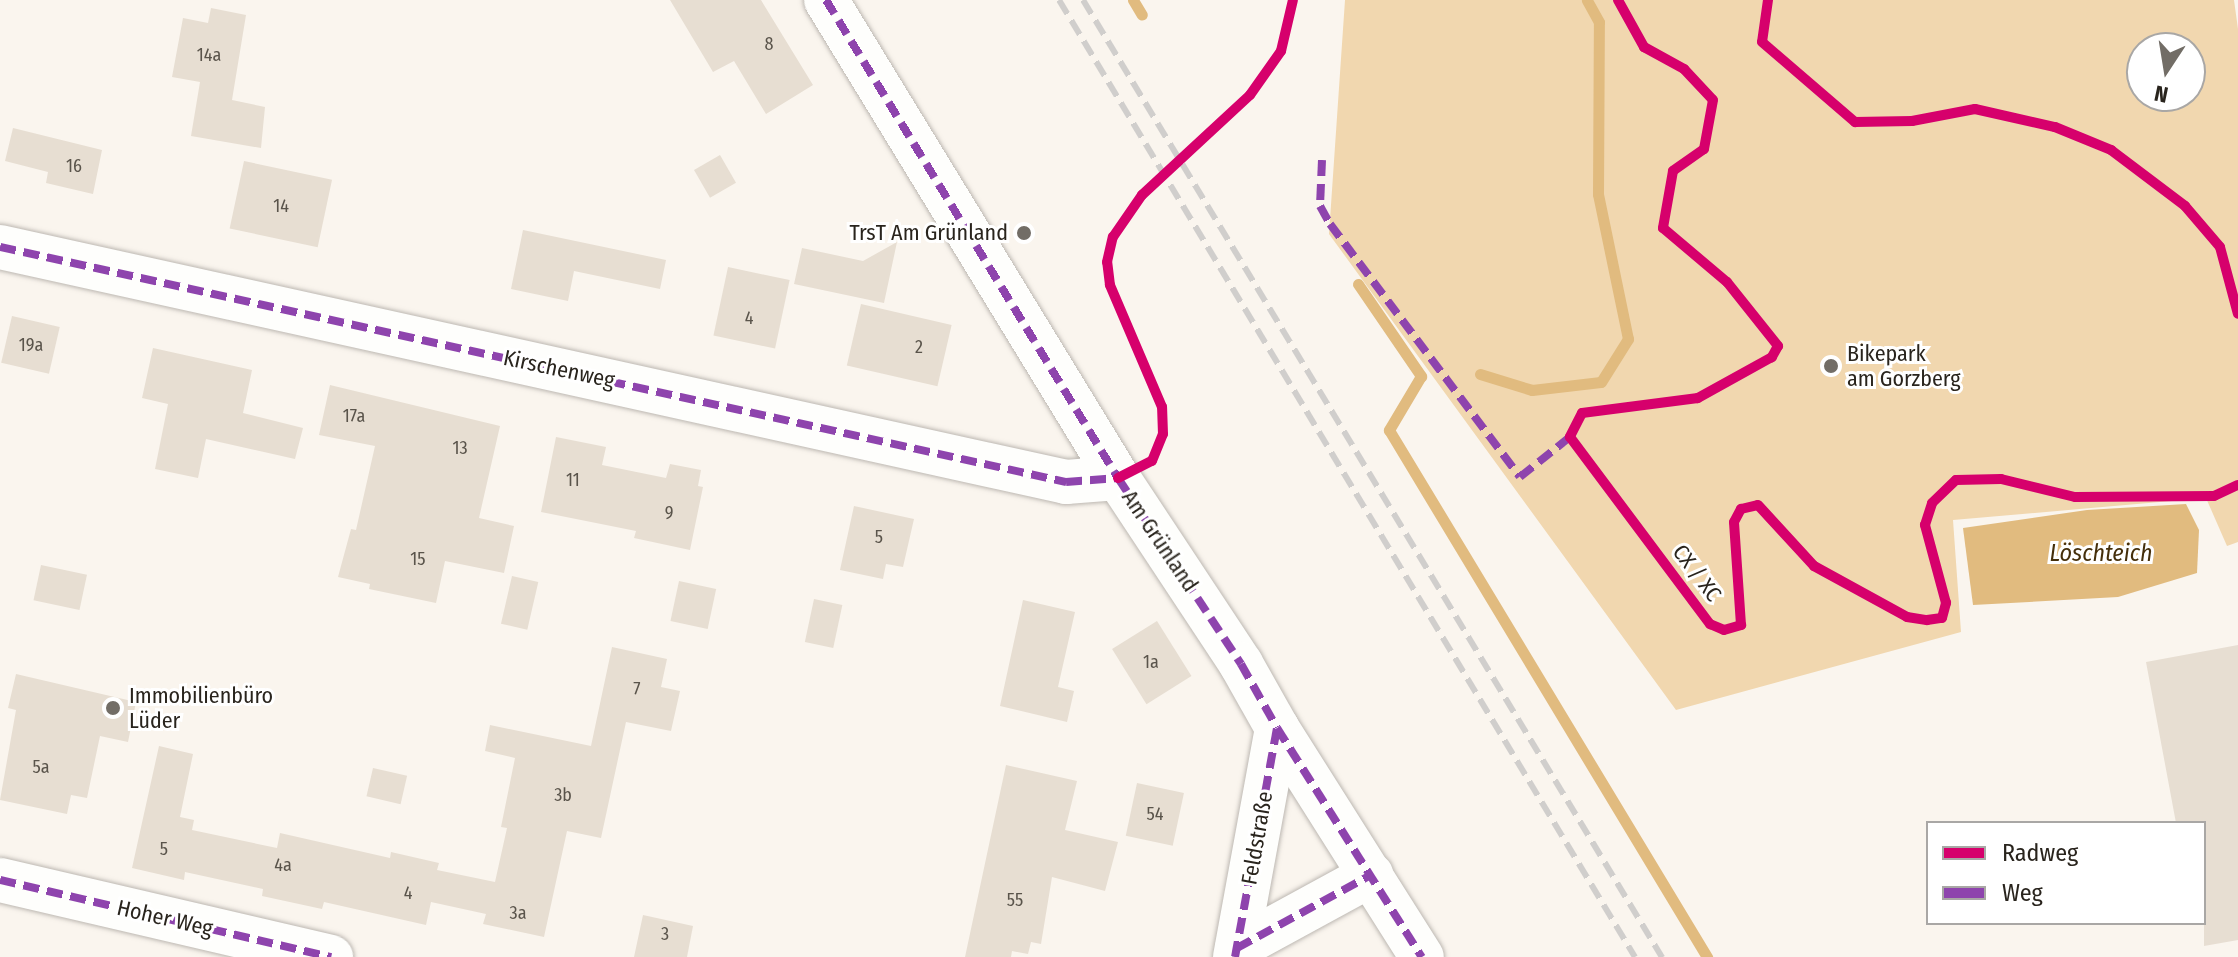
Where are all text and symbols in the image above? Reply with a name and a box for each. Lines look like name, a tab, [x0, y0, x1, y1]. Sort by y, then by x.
north arrow	[2126, 32, 2206, 112]
house number: 8	[765, 33, 773, 55]
house number: 14a	[197, 44, 221, 66]
text: N	[2152, 79, 2171, 109]
house number: 16	[66, 155, 82, 177]
house number: 14	[273, 195, 289, 217]
place label: TrsT Am Grünland	[849, 220, 1008, 246]
marker: TrsT Am Grünland	[1015, 224, 1033, 242]
house number: 4	[745, 307, 753, 329]
house number: 19a	[19, 334, 43, 356]
house number: 2	[915, 336, 923, 358]
place label: Bikepark am Gorzberg	[1847, 340, 1960, 392]
street label: Kirschenweg	[501, 344, 617, 394]
marker: Bikepark am Gorzberg	[1822, 357, 1840, 375]
house number: 17a	[343, 405, 365, 427]
house number: 13	[452, 437, 468, 459]
house number: 11	[566, 469, 580, 491]
street label: Am Grünland	[1116, 485, 1204, 597]
house number: 9	[665, 502, 673, 524]
house number: 5	[875, 526, 883, 548]
street label: CX / XC	[1667, 539, 1727, 607]
water label: Löschteich	[2049, 540, 2153, 568]
house number: 15	[410, 548, 426, 570]
house number: 1a	[1143, 651, 1159, 673]
house number: 7	[633, 678, 641, 700]
place label: Immobilienbüro Lüder	[129, 682, 273, 734]
marker: Immobilienbüro Lüder	[104, 699, 122, 717]
house number: 5a	[32, 756, 50, 778]
house number: 3b	[554, 784, 572, 806]
street label: Feldstraße	[1236, 789, 1278, 887]
house number: 54	[1147, 803, 1163, 825]
legend	[1926, 821, 2206, 925]
house number: 5	[160, 838, 168, 860]
text: Radweg	[2002, 839, 2078, 867]
house number: 4a	[274, 854, 292, 876]
text: Weg	[2002, 879, 2043, 907]
house number: 4	[404, 882, 412, 904]
house number: 55	[1007, 889, 1023, 911]
street label: Hoher Weg	[114, 894, 216, 942]
house number: 3a	[510, 902, 526, 924]
house number: 3	[661, 923, 669, 945]

